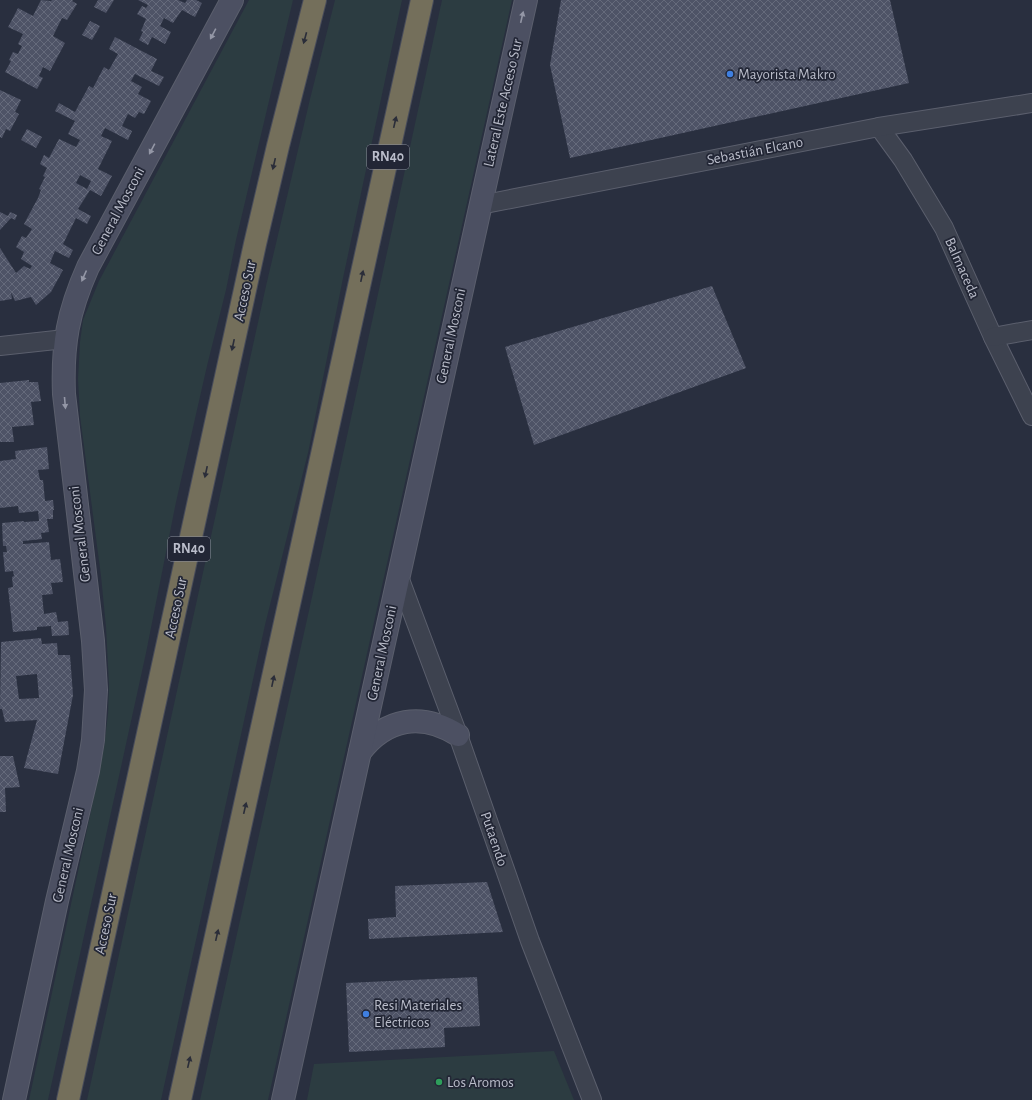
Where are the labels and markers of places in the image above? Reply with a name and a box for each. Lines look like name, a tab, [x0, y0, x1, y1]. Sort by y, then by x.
place label: Mayorista Makro	[738, 67, 836, 82]
marker: Mayorista Makro	[725, 69, 735, 79]
place label: Resi Materiales Eléctricos	[374, 998, 462, 1030]
marker: Resi Materiales Eléctricos	[361, 1009, 371, 1019]
place label: Los Aromos	[447, 1075, 514, 1090]
marker: Los Aromos	[434, 1077, 444, 1087]

